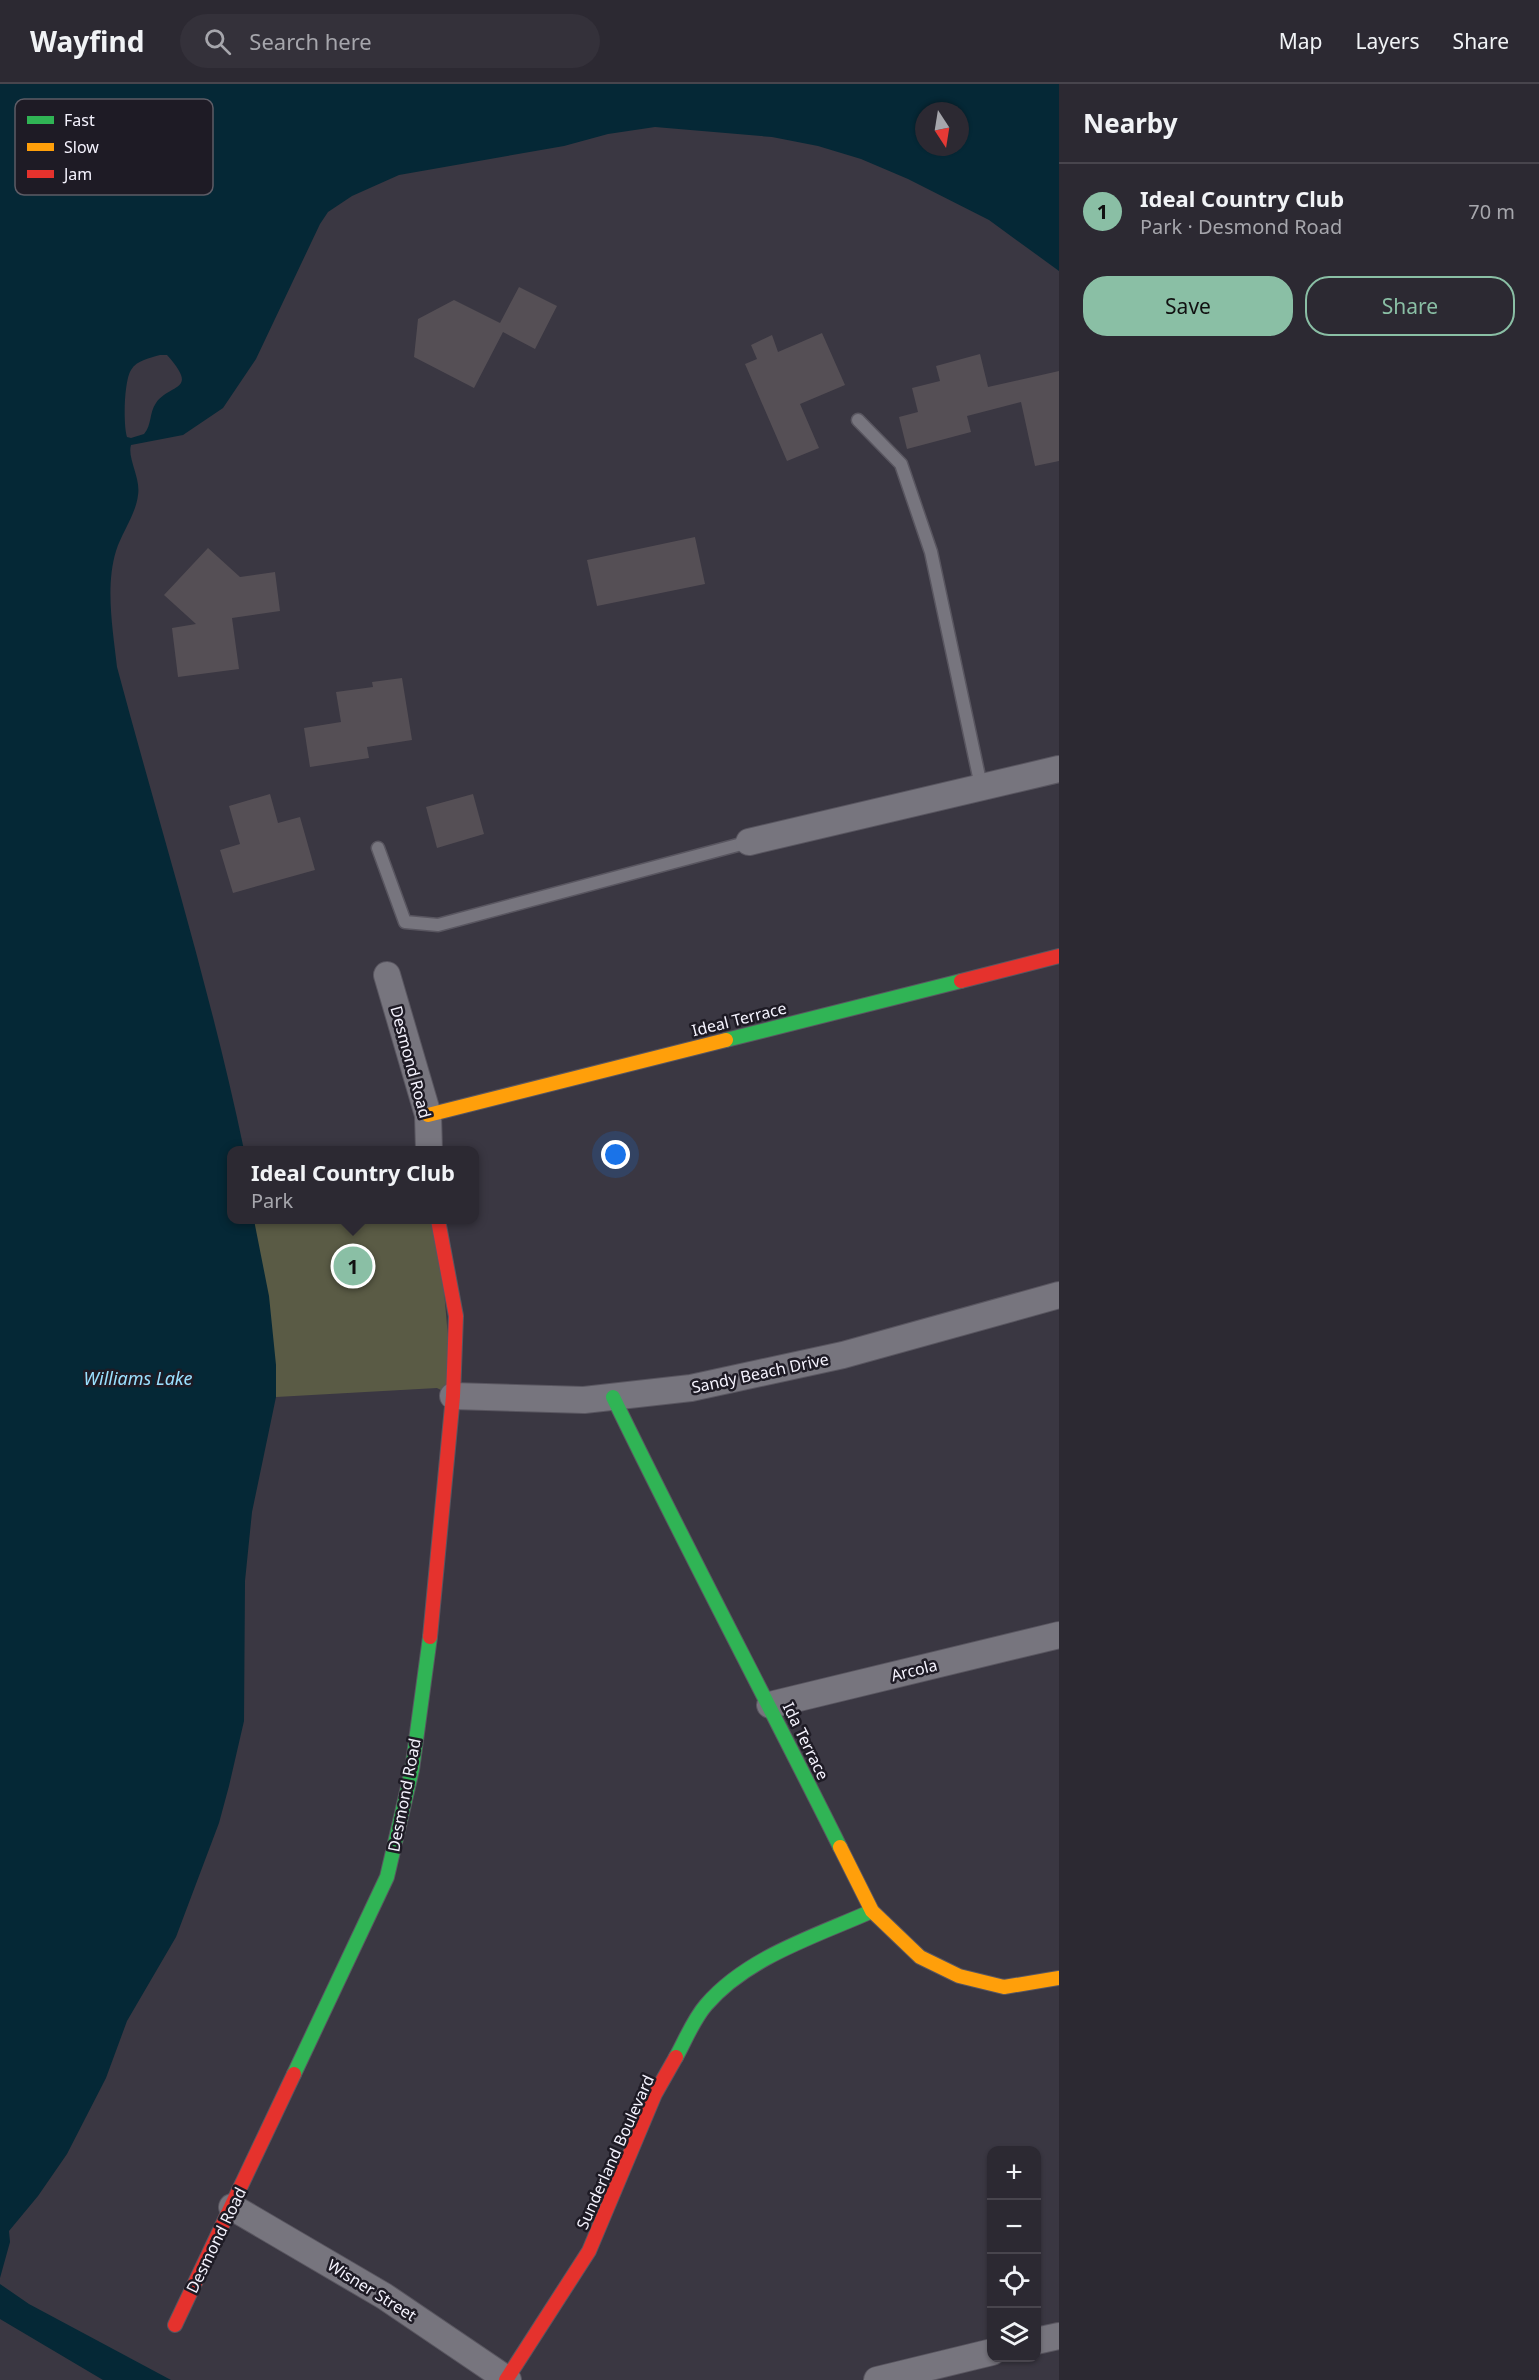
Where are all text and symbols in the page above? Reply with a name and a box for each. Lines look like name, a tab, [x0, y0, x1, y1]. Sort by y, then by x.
search box	[180, 14, 600, 68]
text: Wayfind	[30, 22, 144, 60]
icon: search	[201, 25, 234, 58]
text: Search here	[249, 26, 372, 56]
text: Map	[1279, 27, 1323, 55]
text: Layers	[1356, 27, 1420, 55]
text: Share	[1453, 27, 1509, 55]
legend	[15, 99, 213, 195]
north arrow	[915, 102, 969, 156]
text: Nearby	[1083, 105, 1178, 141]
text: Fast	[64, 109, 95, 131]
text: Slow	[64, 136, 99, 158]
text: Jam	[62, 163, 92, 185]
text: Ideal Country Club	[1140, 183, 1344, 213]
text: 1	[1097, 198, 1108, 225]
text: 70 m	[1468, 198, 1515, 225]
text: Park · Desmond Road	[1140, 213, 1342, 240]
button: Save	[1083, 276, 1293, 336]
button: Share	[1305, 276, 1515, 336]
street label: Ideal Terrace	[689, 997, 789, 1041]
street label: Desmond Road	[385, 1003, 437, 1121]
your location	[601, 1140, 630, 1169]
popup	[227, 1146, 479, 1224]
text: Ideal Country Club	[251, 1157, 455, 1187]
text: Park	[251, 1187, 293, 1214]
pin: 1	[334, 1244, 372, 1288]
street label: Sandy Beach Drive	[689, 1348, 831, 1398]
water label: Williams Lake	[84, 1366, 192, 1390]
street label: Arcola	[889, 1654, 939, 1686]
street label: Ida Terrace	[778, 1699, 834, 1783]
street label: Desmond Road	[382, 1736, 426, 1854]
street label: Sunderland Boulevard	[571, 2071, 659, 2233]
map controls	[987, 2146, 1041, 2362]
button: +	[987, 2146, 1041, 2200]
street label: Desmond Road	[181, 2183, 251, 2297]
button: −	[987, 2200, 1041, 2254]
street label: Wisner Street	[323, 2254, 421, 2326]
button: locate	[987, 2254, 1041, 2308]
button: layers	[987, 2308, 1041, 2362]

